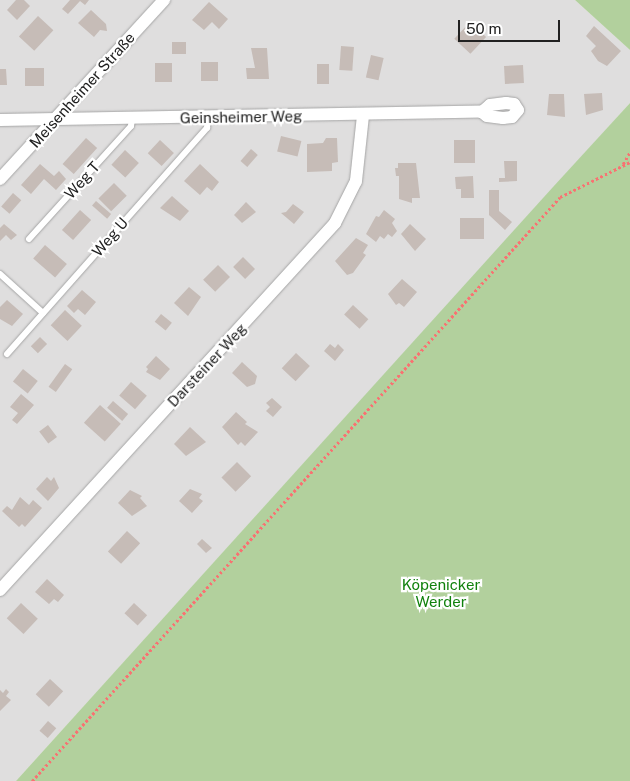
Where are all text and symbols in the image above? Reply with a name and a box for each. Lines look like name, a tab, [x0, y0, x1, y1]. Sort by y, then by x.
scale bar	[460, 10, 562, 42]
text: 50 m	[466, 20, 501, 37]
street label: Meisenheimer Straße	[25, 29, 139, 151]
street label: Geinsheimer Weg	[179, 107, 303, 127]
street label: Weg T	[61, 158, 103, 202]
street label: Weg U	[88, 214, 132, 260]
street label: Darsteiner Weg	[164, 319, 250, 411]
park label: Köpenicker Werder	[402, 575, 480, 610]

